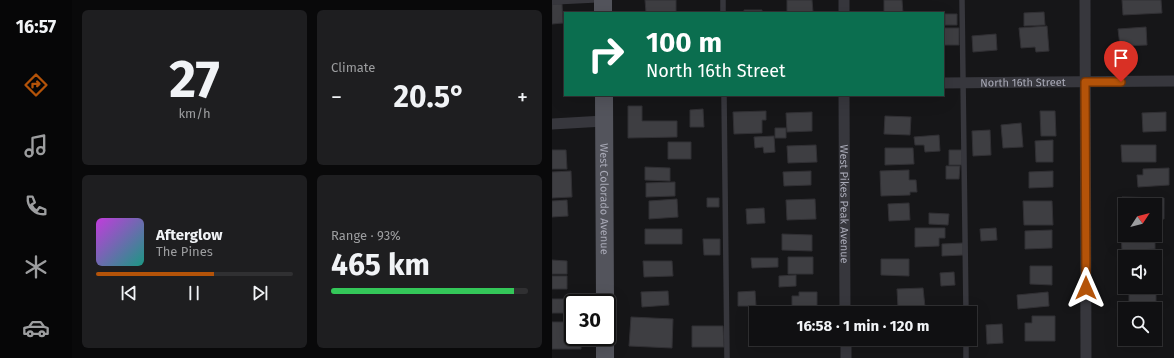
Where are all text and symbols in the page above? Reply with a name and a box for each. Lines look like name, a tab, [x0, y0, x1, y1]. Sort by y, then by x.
text: 16:57	[16, 16, 56, 38]
text: 100 m	[646, 26, 722, 59]
icon: right	[580, 28, 632, 80]
pin	[1104, 41, 1138, 82]
icon: arrive	[1110, 47, 1132, 69]
text: 27	[169, 48, 220, 111]
text: Climate	[331, 60, 375, 75]
text: North 16th Street	[646, 60, 786, 82]
icon: directions	[22, 71, 50, 99]
street label: North 16th Street	[980, 75, 1066, 89]
text: 20.5°	[394, 79, 466, 115]
text: −	[331, 84, 342, 111]
text: +	[517, 84, 528, 111]
text: km/h	[178, 106, 211, 121]
icon: music	[22, 132, 50, 160]
street label: West Colorado Avenue	[598, 143, 611, 255]
street label: West Pikes Peak Avenue	[838, 144, 851, 264]
icon: phone	[22, 192, 50, 220]
north arrow	[1118, 198, 1162, 242]
map controls	[1118, 198, 1162, 346]
text: Afterglow	[156, 226, 222, 244]
text: Range · 93%	[331, 228, 401, 243]
text: The Pines	[156, 244, 213, 259]
text: 465 km	[331, 247, 430, 283]
button: sound	[1118, 250, 1162, 294]
icon: climate	[22, 253, 50, 281]
position arrow	[1065, 267, 1107, 309]
icon: previous	[118, 282, 140, 304]
icon: pause	[183, 282, 205, 304]
icon: next	[249, 282, 271, 304]
speed limit sign: 30	[564, 294, 616, 346]
button: search	[1118, 302, 1162, 346]
icon: car	[22, 314, 50, 342]
text: 16:58 · 1 min · 120 m	[796, 317, 930, 335]

